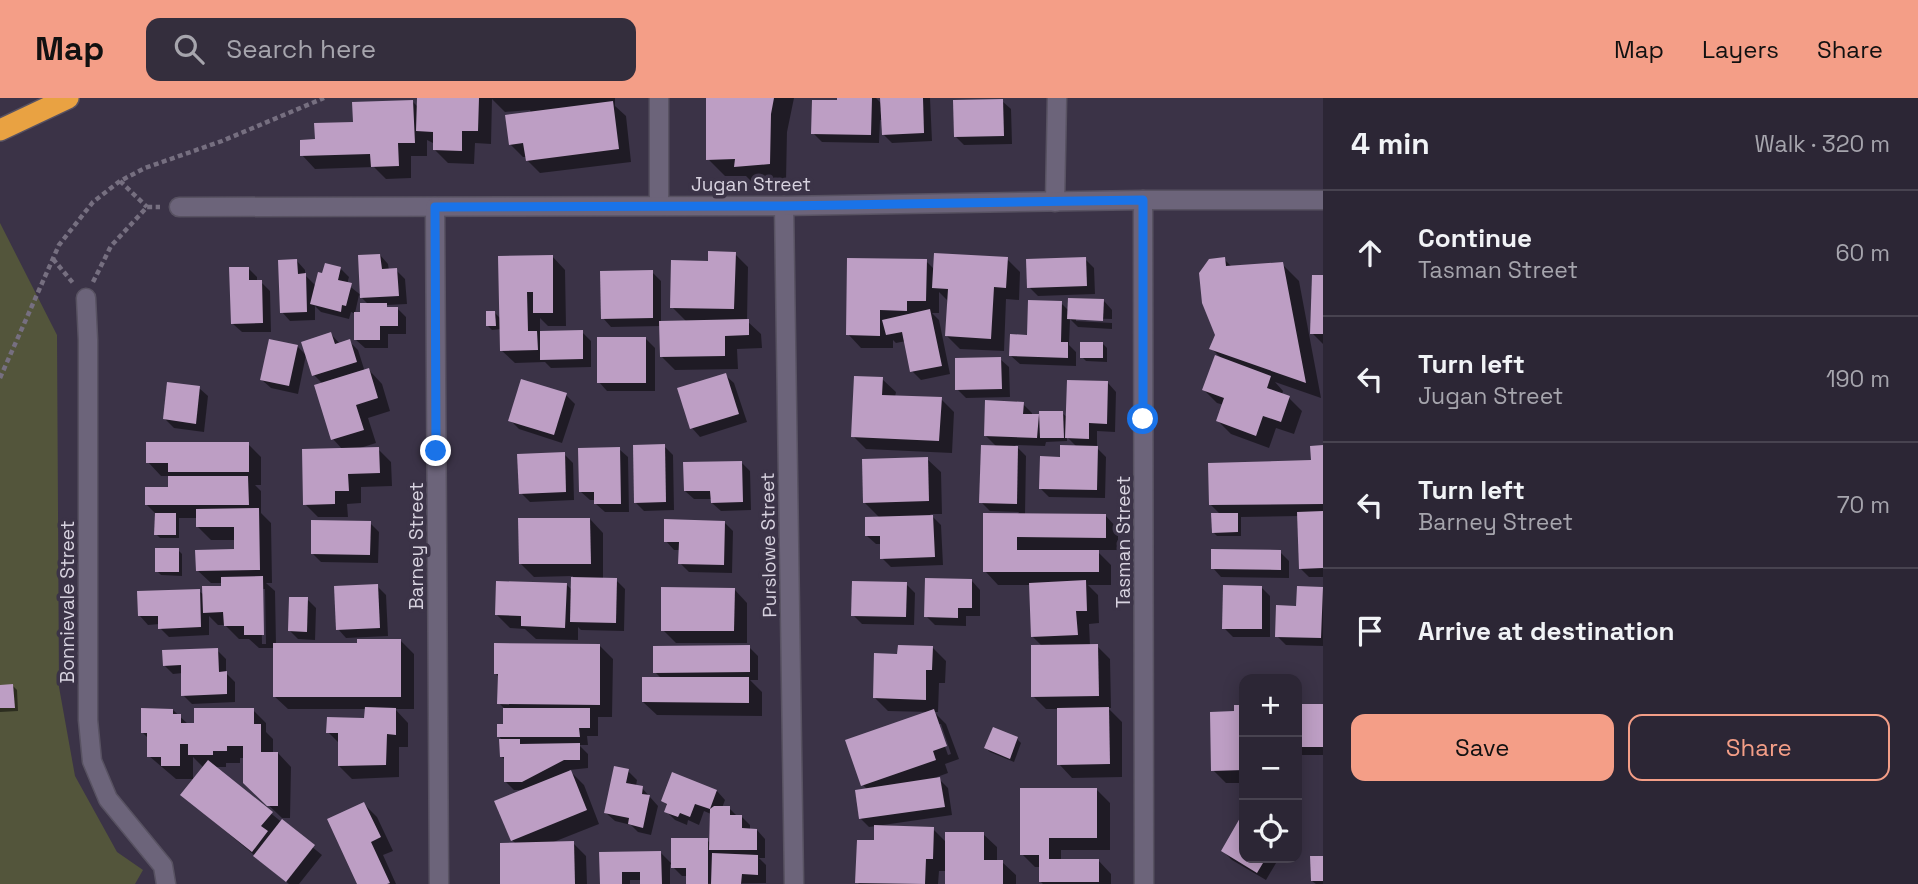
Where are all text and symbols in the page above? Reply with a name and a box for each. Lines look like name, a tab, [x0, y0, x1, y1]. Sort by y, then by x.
search box	[146, 18, 636, 81]
text: Map	[35, 28, 104, 70]
icon: search	[170, 30, 208, 68]
text: Search here	[226, 32, 376, 66]
text: Map	[1614, 34, 1664, 65]
text: Layers	[1702, 34, 1779, 65]
text: Share	[1817, 34, 1883, 65]
text: 4 min	[1351, 124, 1430, 163]
text: Walk · 320 m	[1755, 129, 1890, 159]
street label: Jugan Street	[691, 172, 811, 197]
text: Continue	[1418, 221, 1532, 255]
icon: ahead	[1351, 234, 1389, 272]
text: 60 m	[1835, 238, 1890, 268]
text: Tasman Street	[1418, 255, 1578, 285]
text: Turn left	[1418, 347, 1525, 381]
icon: left	[1351, 360, 1389, 398]
text: 190 m	[1826, 364, 1890, 394]
text: Jugan Street	[1418, 381, 1563, 411]
route start	[1127, 403, 1158, 434]
route end	[420, 435, 451, 466]
street label: Purslowe Street	[755, 472, 782, 618]
text: Turn left	[1418, 473, 1525, 507]
street label: Tasman Street	[1111, 476, 1136, 608]
street label: Barney Street	[404, 482, 429, 610]
icon: left	[1351, 486, 1389, 524]
text: 70 m	[1837, 490, 1890, 520]
text: Barney Street	[1418, 507, 1573, 537]
street label: Bonnievale Street	[55, 521, 80, 683]
icon: arrive	[1351, 612, 1389, 650]
text: Arrive at destination	[1418, 614, 1675, 648]
map controls	[1239, 674, 1302, 863]
button: +	[1239, 674, 1302, 737]
button: Save	[1351, 714, 1614, 781]
button: Share	[1628, 714, 1890, 781]
button: −	[1239, 737, 1302, 800]
button: locate	[1239, 800, 1302, 863]

